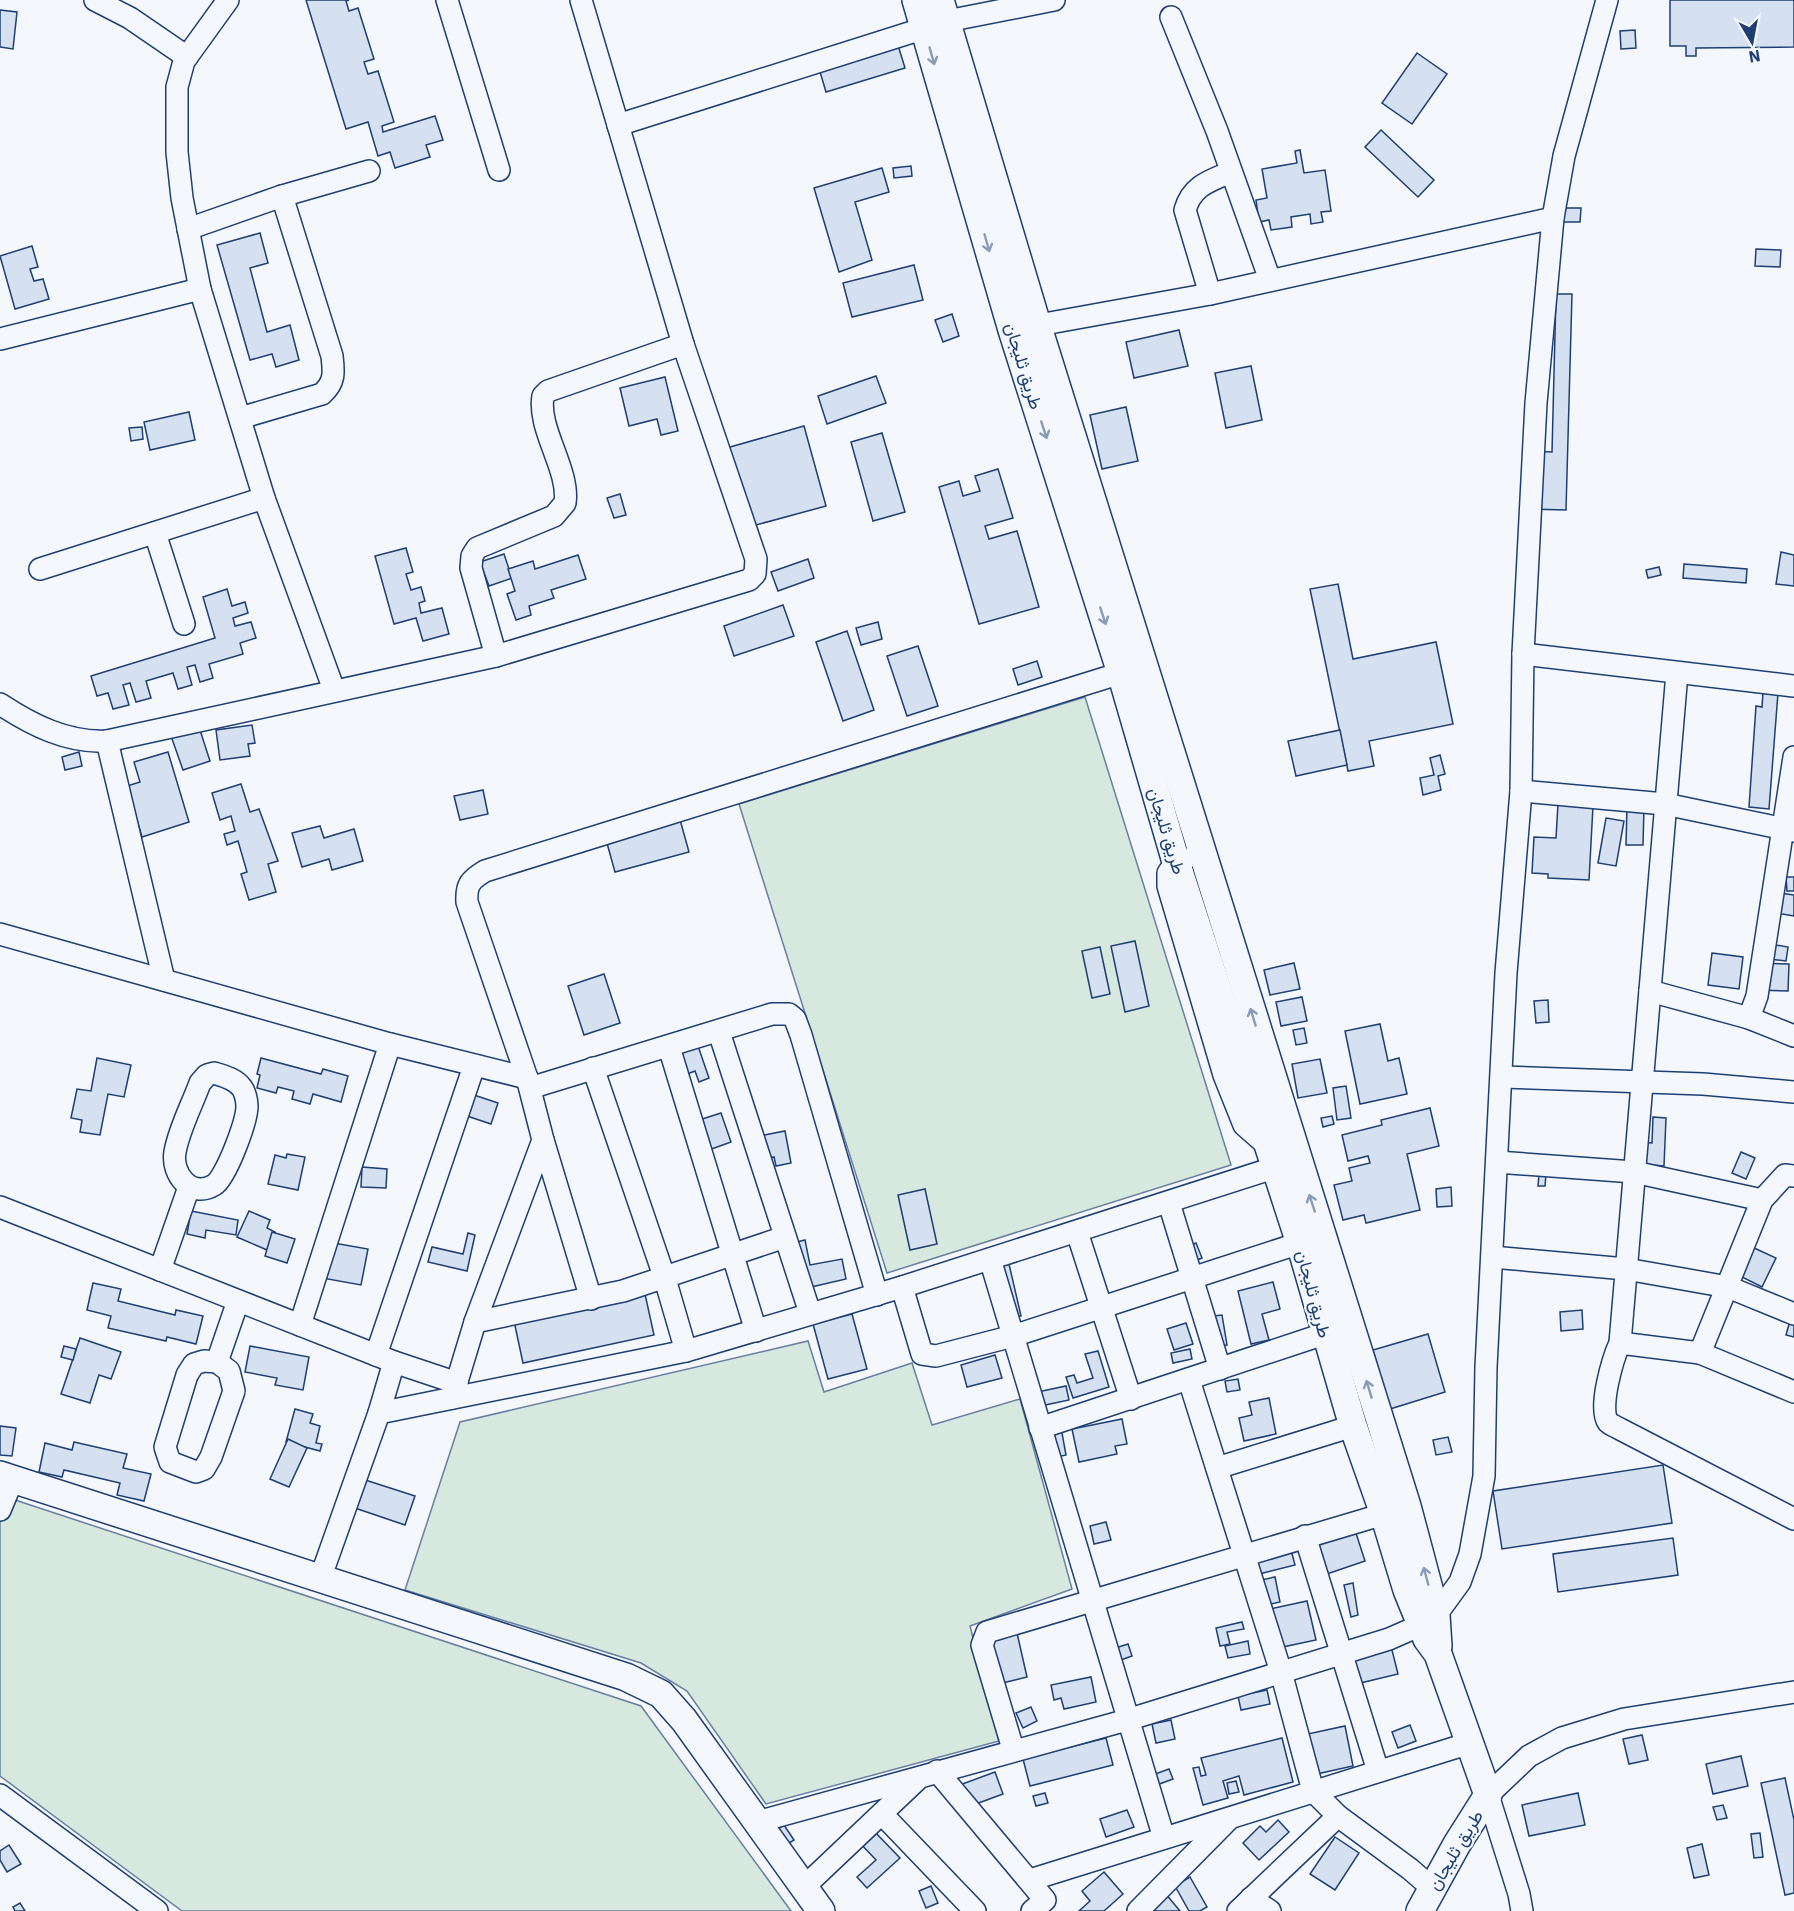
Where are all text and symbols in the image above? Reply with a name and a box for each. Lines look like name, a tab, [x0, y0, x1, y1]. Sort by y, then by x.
north arrow	[1722, 12, 1782, 72]
one-way arrow	[927, 46, 938, 65]
text: N	[1747, 46, 1762, 68]
one-way arrow	[982, 233, 993, 252]
street label: طريق ثليجان	[1000, 320, 1048, 412]
one-way arrow	[1039, 420, 1050, 439]
one-way arrow	[1098, 606, 1109, 625]
street label: طريق ثليجان	[1143, 785, 1191, 877]
one-way arrow	[1247, 1008, 1258, 1027]
one-way arrow	[1306, 1194, 1317, 1213]
street label: طريق ثليجان	[1291, 1248, 1337, 1340]
one-way arrow	[1363, 1380, 1374, 1399]
one-way arrow	[1419, 1567, 1431, 1586]
street label: طريق ثليجان	[1422, 1806, 1488, 1894]

